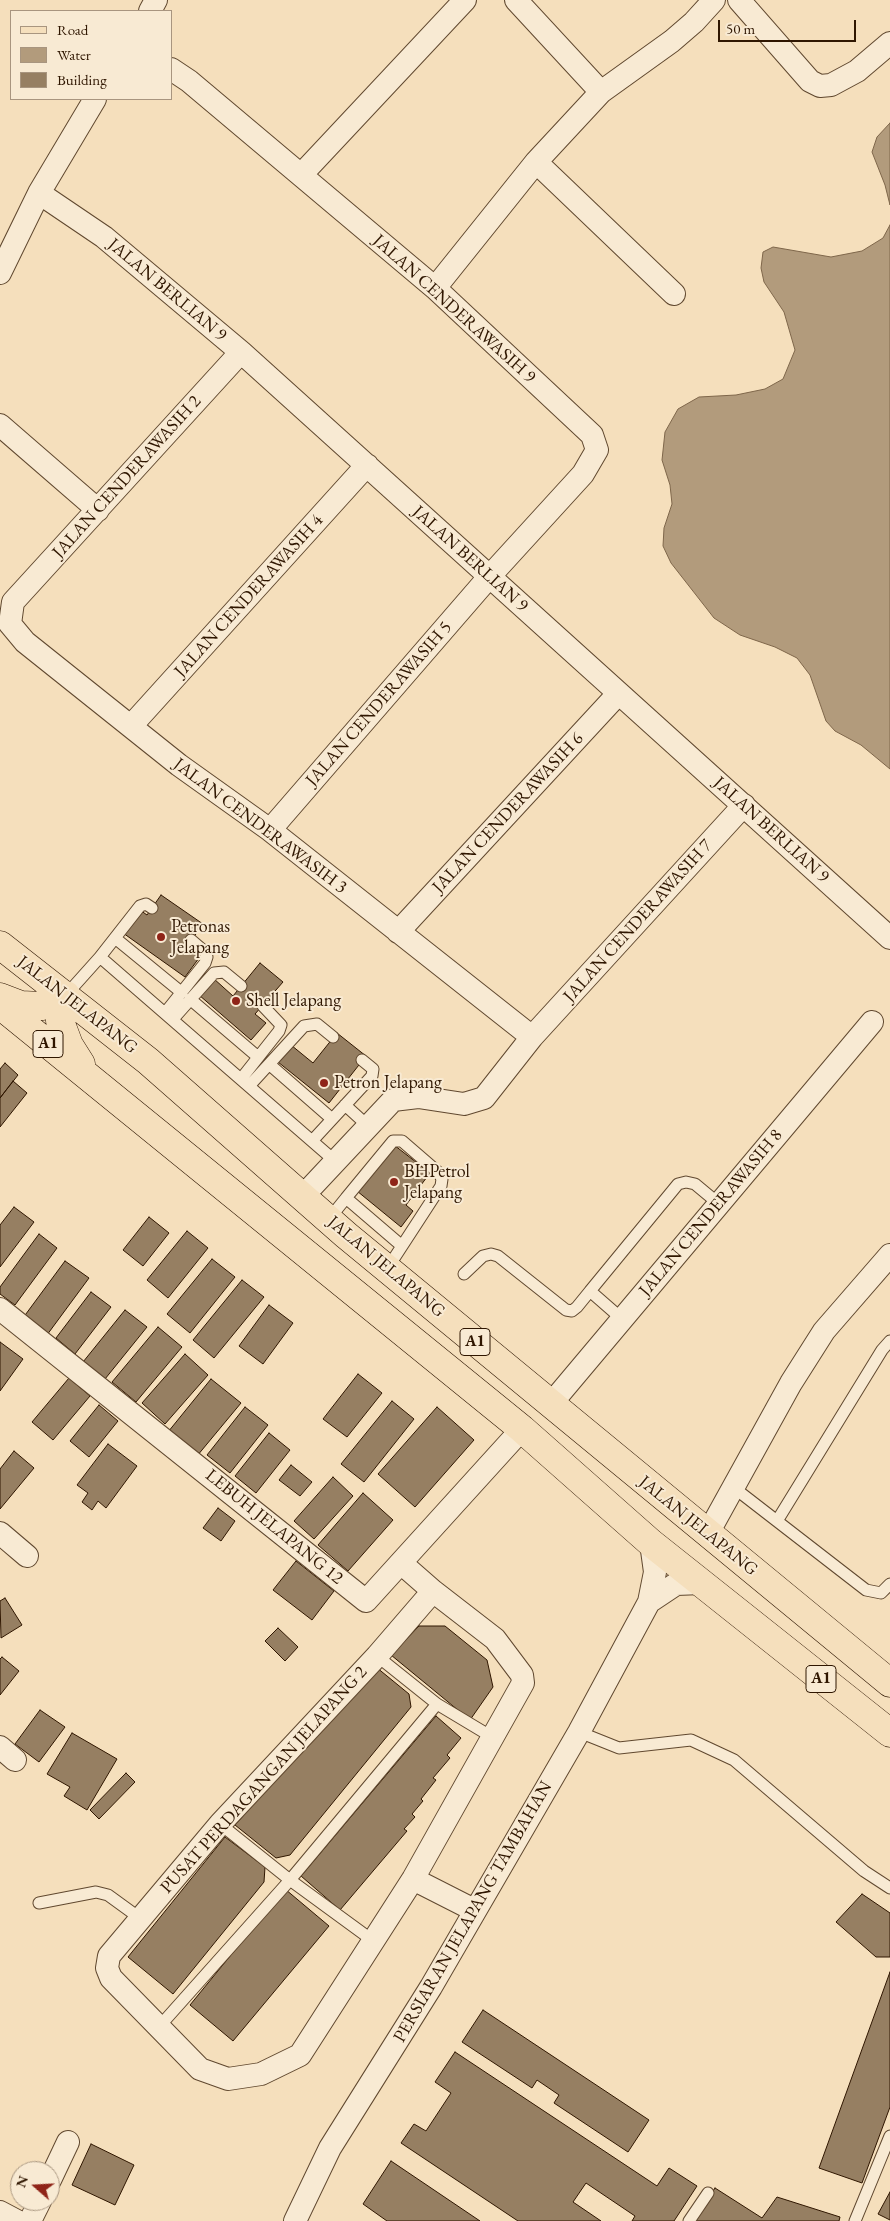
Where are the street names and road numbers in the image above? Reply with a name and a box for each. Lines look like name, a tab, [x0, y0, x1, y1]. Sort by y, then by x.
street label: JALAN CENDERAWASIH 9	[368, 230, 540, 388]
street label: JALAN BERLIAN 9	[103, 234, 231, 346]
street label: JALAN CENDERAWASIH 2	[48, 391, 206, 563]
street label: JALAN BERLIAN 9	[408, 501, 532, 617]
street label: JALAN CENDERAWASIH 4	[170, 510, 328, 682]
street label: JALAN CENDERAWASIH 5	[301, 617, 457, 791]
street label: JALAN CENDERAWASIH 6	[428, 728, 588, 898]
street label: JALAN CENDERAWASIH 3	[169, 754, 351, 898]
street label: JALAN BERLIAN 9	[709, 772, 833, 888]
street label: JALAN CENDERAWASIH 7	[559, 835, 717, 1007]
street label: JALAN JELAPANG	[13, 951, 141, 1059]
road number: A1	[33, 1030, 63, 1058]
street label: JALAN CENDERAWASIH 8	[635, 1125, 787, 1301]
street label: JALAN JELAPANG	[323, 1212, 449, 1322]
road number: A1	[460, 1328, 490, 1355]
street label: LEBUH JELAPANG 12	[201, 1465, 347, 1589]
street label: JALAN JELAPANG	[634, 1471, 762, 1581]
street label: PUSAT PERDAGANGAN JELAPANG 2	[156, 1662, 372, 1898]
road number: A1	[806, 1666, 836, 1692]
street label: PERSIARAN JELAPANG TAMBAHAN	[389, 1777, 557, 2047]

